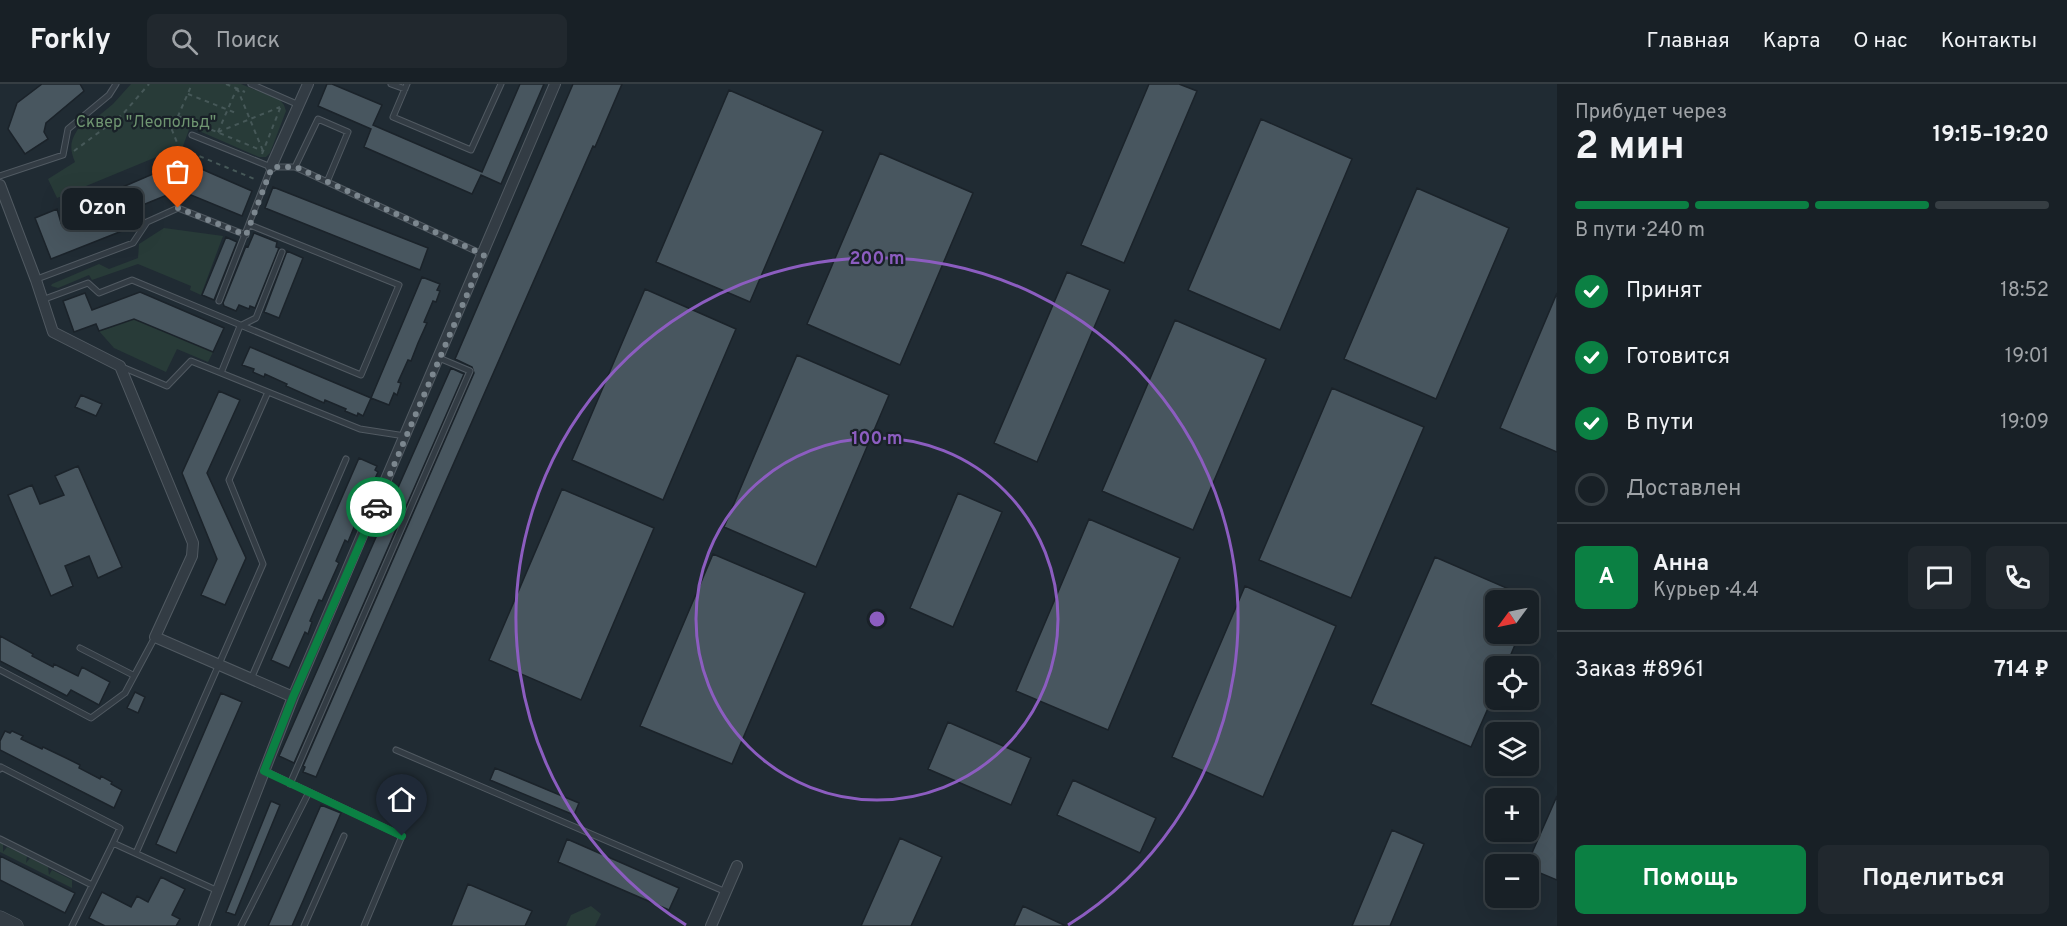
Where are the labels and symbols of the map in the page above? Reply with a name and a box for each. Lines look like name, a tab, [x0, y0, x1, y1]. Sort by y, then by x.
park label: Сквер "Леопольд"	[76, 113, 216, 133]
pin	[152, 146, 203, 208]
callout: Ozon	[61, 187, 142, 229]
text: 200 m	[849, 248, 905, 271]
text: 100 m	[851, 428, 903, 451]
courier	[346, 477, 406, 537]
north arrow	[1485, 590, 1539, 644]
centre of rings	[867, 609, 887, 629]
pin	[376, 774, 427, 836]

